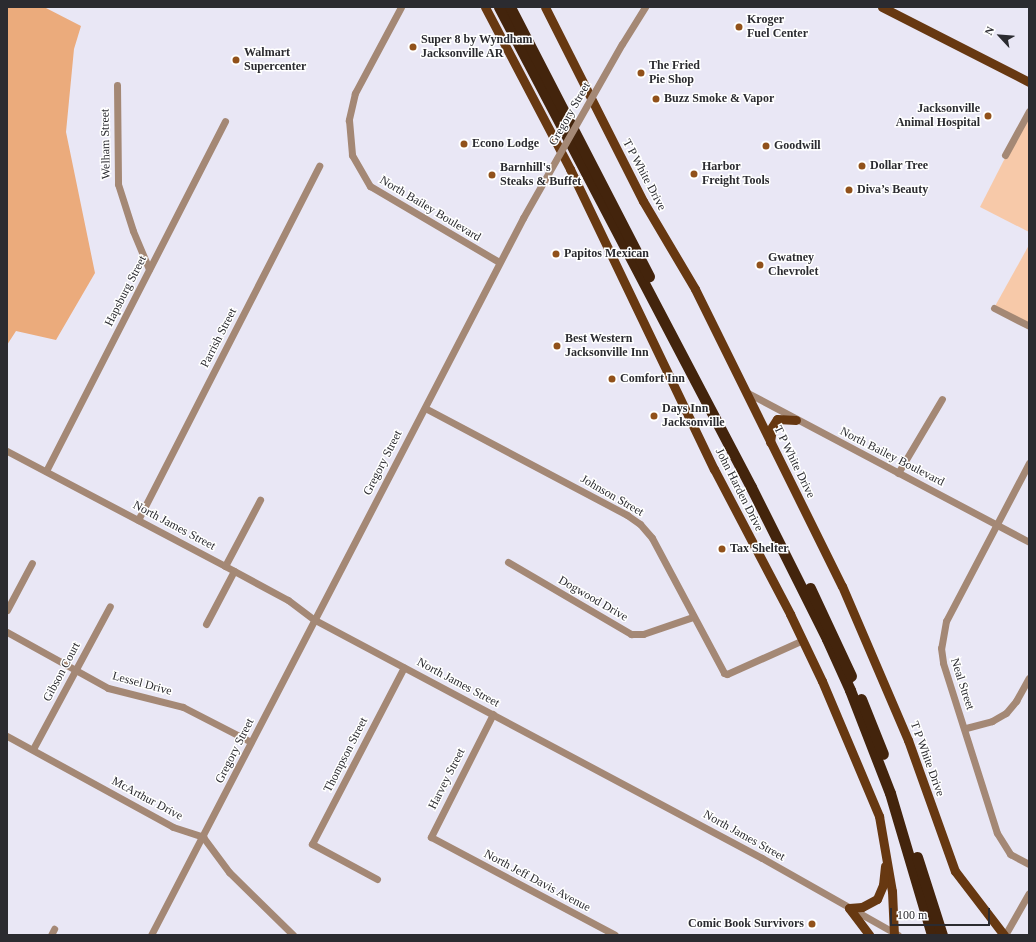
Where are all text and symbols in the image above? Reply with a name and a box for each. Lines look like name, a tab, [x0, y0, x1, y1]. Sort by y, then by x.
place label: Kroger Fuel Center	[747, 13, 808, 41]
north arrow	[980, 16, 1020, 56]
marker: Kroger Fuel Center	[734, 22, 744, 32]
text: N	[982, 25, 996, 37]
place label: Super 8 by Wyndham Jacksonville AR	[421, 33, 533, 61]
marker: Super 8 by Wyndham Jacksonville AR	[408, 42, 418, 52]
place label: Walmart Supercenter	[244, 46, 306, 74]
marker: Walmart Supercenter	[231, 55, 241, 65]
place label: The Fried Pie Shop	[649, 59, 700, 87]
marker: The Fried Pie Shop	[636, 68, 646, 78]
street label: Gregory Street	[546, 80, 594, 148]
place label: Buzz Smoke & Vapor	[664, 92, 775, 106]
marker: Buzz Smoke & Vapor	[651, 94, 661, 104]
place label: Jacksonville Animal Hospital	[896, 102, 980, 130]
street label: Welham Street	[98, 109, 114, 179]
marker: Jacksonville Animal Hospital	[983, 111, 993, 121]
street label: T P White Drive	[619, 136, 669, 214]
place label: Econo Lodge	[472, 137, 539, 151]
marker: Econo Lodge	[459, 139, 469, 149]
place label: Goodwill	[774, 139, 821, 153]
marker: Goodwill	[761, 141, 771, 151]
place label: Dollar Tree	[870, 159, 929, 173]
place label: Harbor Freight Tools	[702, 160, 770, 188]
place label: Barnhill's Steaks & Buffet	[500, 161, 581, 189]
marker: Dollar Tree	[857, 161, 867, 171]
marker: Harbor Freight Tools	[689, 169, 699, 179]
marker: Barnhill's Steaks & Buffet	[487, 170, 497, 180]
street label: North Bailey Boulevard	[377, 173, 483, 245]
place label: Diva’s Beauty	[857, 183, 928, 197]
marker: Diva’s Beauty	[844, 185, 854, 195]
place label: Papitos Mexican	[564, 247, 649, 261]
marker: Papitos Mexican	[551, 249, 561, 259]
place label: Gwatney Chevrolet	[768, 251, 818, 279]
street label: Hapsburg Street	[102, 253, 150, 329]
marker: Gwatney Chevrolet	[755, 260, 765, 270]
street label: Parrish Street	[198, 306, 240, 370]
place label: Best Western Jacksonville Inn	[565, 332, 649, 360]
marker: Best Western Jacksonville Inn	[552, 341, 562, 351]
place label: Comfort Inn	[620, 372, 685, 386]
marker: Comfort Inn	[607, 374, 617, 384]
place label: Days Inn Jacksonville	[662, 402, 725, 430]
marker: Days Inn Jacksonville	[649, 411, 659, 421]
street label: T P White Drive	[770, 423, 818, 501]
street label: North Bailey Boulevard	[837, 424, 947, 490]
street label: Gregory Street	[360, 428, 406, 498]
street label: John Harden Drive	[712, 446, 766, 534]
street label: Johnson Street	[578, 472, 646, 520]
street label: North James Street	[130, 498, 218, 554]
place label: Tax Shelter	[730, 542, 789, 556]
marker: Tax Shelter	[717, 544, 727, 554]
street label: Dogwood Drive	[556, 573, 630, 625]
street label: Gibson Court	[40, 640, 84, 704]
street label: North James Street	[414, 655, 502, 711]
street label: Neal Street	[947, 656, 977, 712]
street label: Lessel Drive	[111, 669, 173, 699]
street label: Thompson Street	[321, 715, 371, 795]
street label: Gregory Street	[212, 716, 258, 786]
street label: T P White Drive	[907, 719, 947, 799]
street label: Harvey Street	[426, 746, 468, 812]
street label: McArthur Drive	[109, 774, 185, 824]
street label: North James Street	[701, 808, 787, 864]
street label: North Jeff Davis Avenue	[481, 847, 593, 915]
scale bar	[892, 900, 992, 926]
text: 100 m	[897, 908, 927, 922]
place label: Comic Book Survivors	[688, 917, 804, 931]
marker: Comic Book Survivors	[807, 919, 817, 929]

